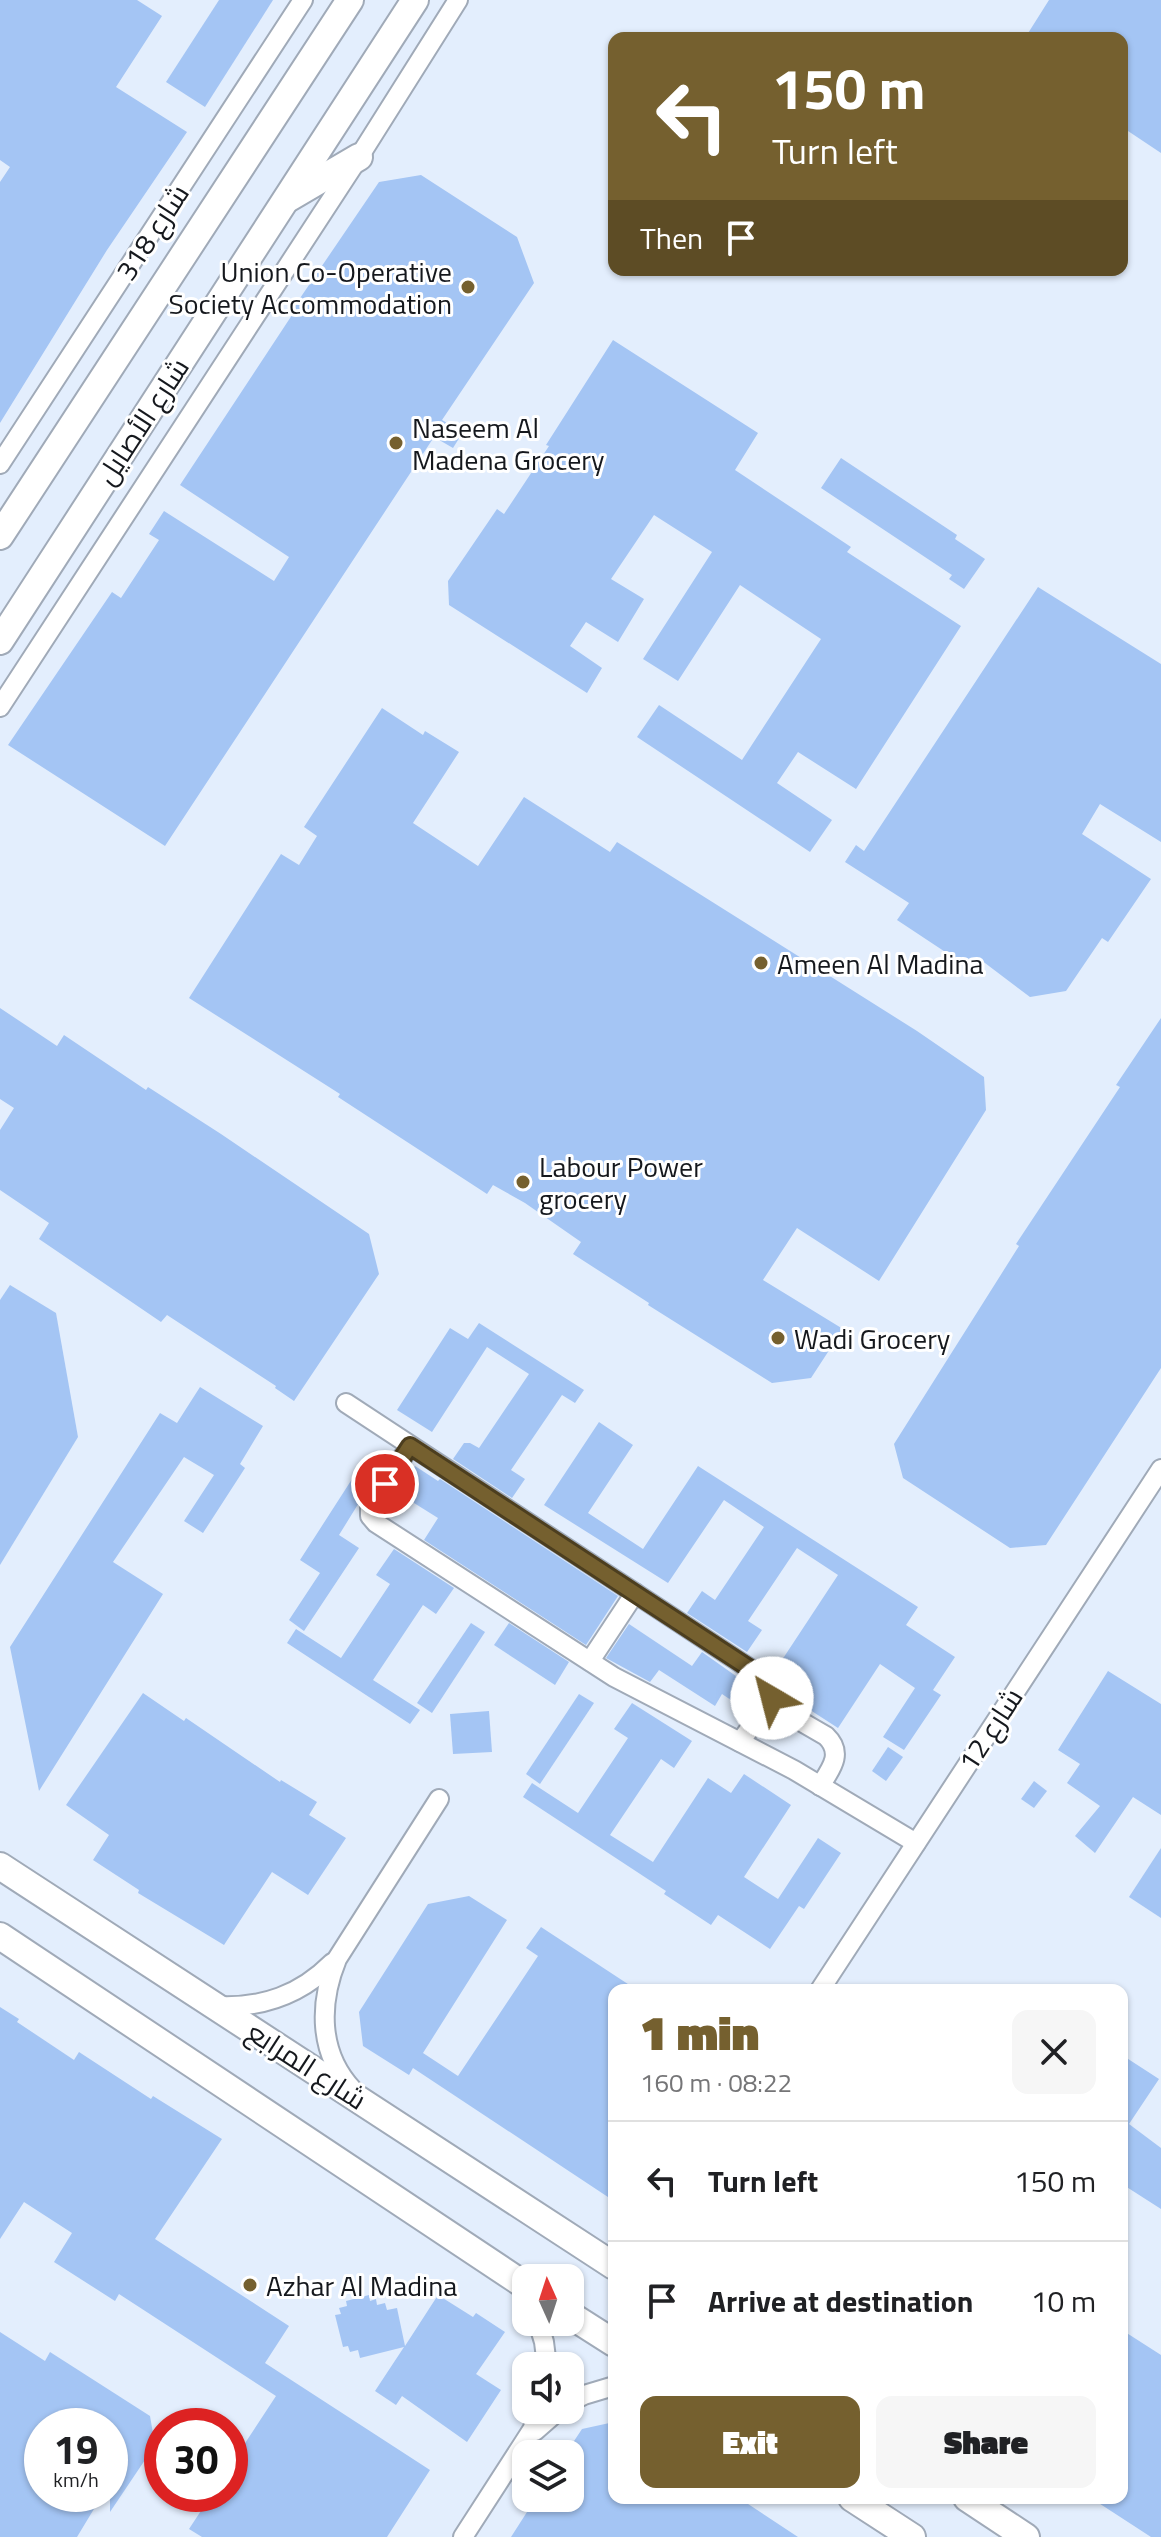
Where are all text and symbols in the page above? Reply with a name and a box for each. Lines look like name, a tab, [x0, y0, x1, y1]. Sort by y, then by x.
text: 150 m	[772, 46, 925, 131]
icon: left	[640, 64, 744, 168]
text: Turn left	[772, 123, 898, 178]
street label: شارع 318	[105, 175, 199, 289]
text: Then	[640, 215, 703, 261]
icon: arrive	[719, 216, 763, 260]
place label: Union Co-Operative Society Accommodation	[169, 250, 452, 325]
marker: Union Co-Operative Society Accommodation	[459, 278, 477, 296]
street label: شارع الأصايل	[85, 349, 199, 493]
place label: Naseem Al Madena Grocery	[412, 406, 605, 481]
marker: Naseem Al Madena Grocery	[387, 434, 405, 452]
place label: Ameen Al Madina	[777, 942, 983, 985]
marker: Ameen Al Madina	[752, 954, 770, 972]
place label: Labour Power grocery	[539, 1145, 703, 1220]
marker: Labour Power grocery	[514, 1173, 532, 1191]
place label: Wadi Grocery	[794, 1317, 950, 1360]
marker: Wadi Grocery	[769, 1329, 787, 1347]
pin	[351, 1450, 419, 1518]
icon: arrive	[363, 1462, 407, 1506]
position arrow	[730, 1656, 814, 1740]
street label: شارع 12	[947, 1679, 1033, 1779]
text: 1 min	[640, 1996, 759, 2069]
street label: شارع المرابع	[238, 2010, 376, 2120]
button: close	[1012, 2010, 1096, 2094]
text: 160 m · 08:22	[640, 2063, 792, 2102]
text: Turn left	[708, 2158, 818, 2204]
text: 150 m	[1014, 2158, 1096, 2204]
icon: left	[640, 2159, 684, 2203]
place label: Azhar Al Madina	[266, 2264, 457, 2307]
north arrow	[512, 2264, 584, 2336]
map controls	[512, 2264, 584, 2512]
marker: Azhar Al Madina	[241, 2276, 259, 2294]
text: Arrive at destination	[708, 2278, 973, 2324]
text: 10 m	[1031, 2278, 1096, 2324]
icon: arrive	[640, 2279, 684, 2323]
button: sound	[512, 2352, 584, 2424]
button: Exit	[640, 2396, 860, 2488]
button: Share	[876, 2396, 1096, 2488]
speed limit sign: 30	[144, 2408, 248, 2512]
text: 19	[54, 2419, 98, 2480]
button: layers	[512, 2440, 584, 2512]
text: km/h	[53, 2464, 99, 2495]

